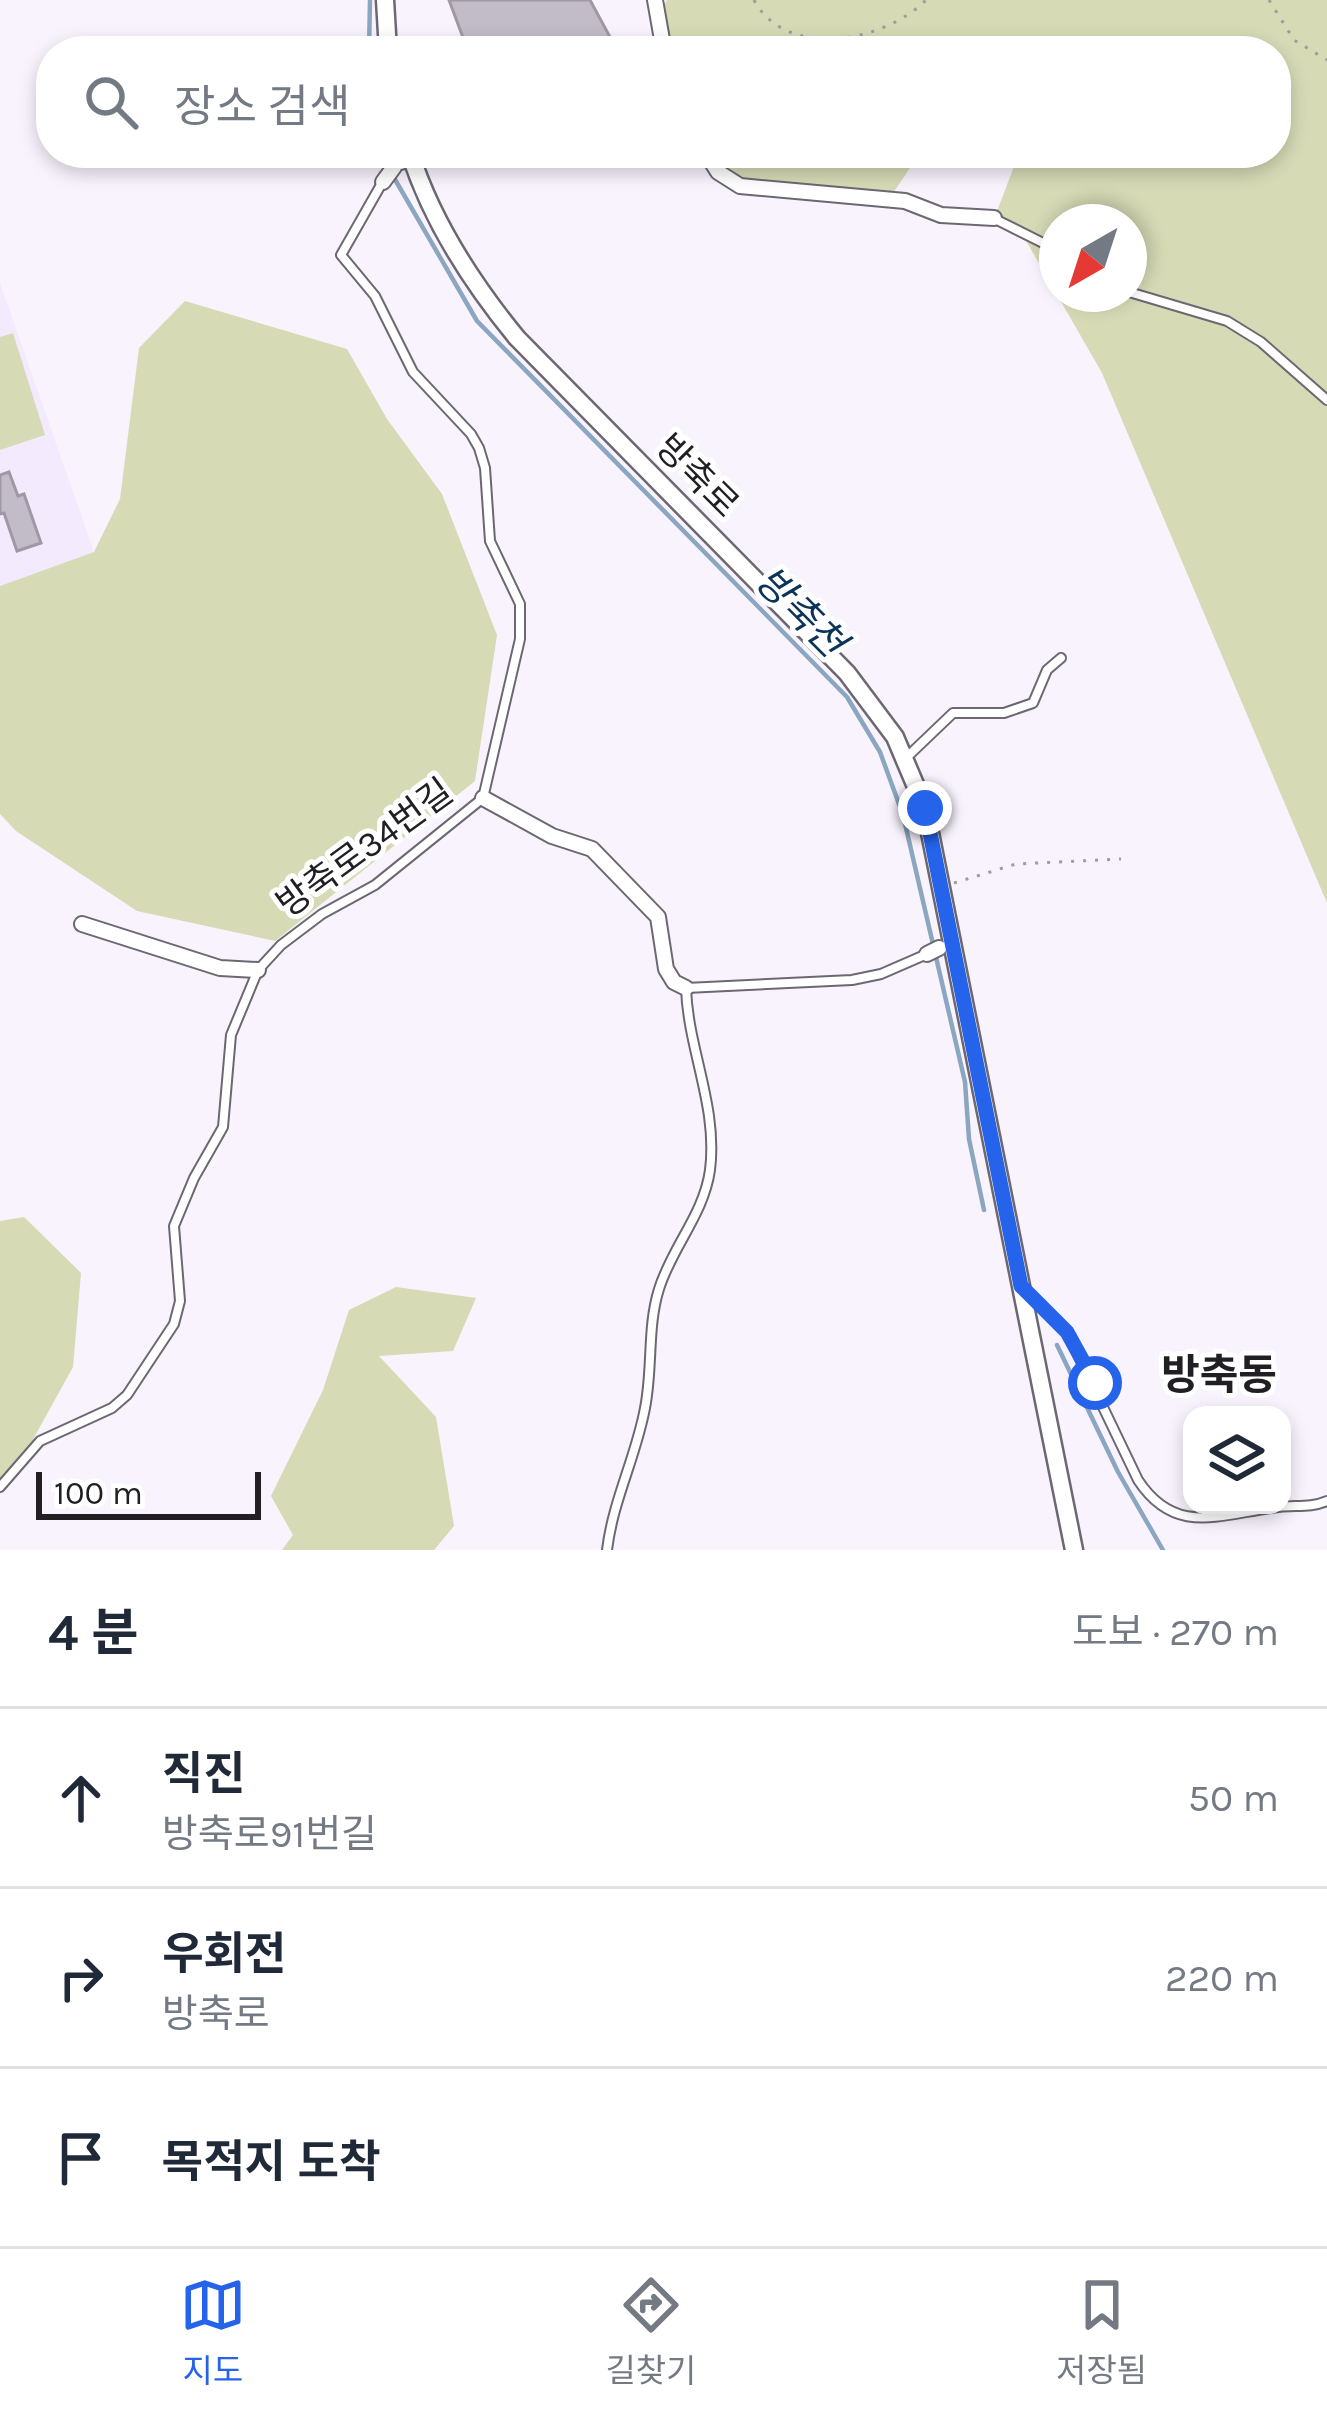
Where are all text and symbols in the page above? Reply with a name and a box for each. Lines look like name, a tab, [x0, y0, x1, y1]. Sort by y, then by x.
search box	[36, 36, 1291, 168]
icon: search	[78, 69, 144, 135]
text: 장소 검색	[174, 81, 350, 133]
north arrow	[1039, 204, 1147, 312]
street label: 방축로	[647, 426, 747, 526]
water label: 방축천	[746, 557, 858, 669]
street label: 방축로34번길	[269, 770, 461, 926]
route end	[898, 781, 952, 835]
district label: 방축동	[1161, 1350, 1277, 1400]
route start	[1068, 1356, 1122, 1410]
map controls	[1183, 1406, 1291, 1514]
button: layers	[1183, 1406, 1291, 1514]
scale bar	[36, 1466, 261, 1519]
text: 100 m	[54, 1474, 143, 1512]
text: 4 분	[48, 1603, 138, 1663]
text: 도보 · 270 m	[1072, 1609, 1279, 1655]
text: 직진	[162, 1748, 245, 1800]
icon: ahead	[48, 1765, 114, 1831]
text: 50 m	[1188, 1775, 1279, 1821]
text: 방축로91번길	[162, 1811, 377, 1857]
text: 우회전	[162, 1928, 286, 1980]
icon: right	[48, 1945, 114, 2011]
text: 220 m	[1165, 1955, 1279, 2001]
text: 방축로	[162, 1991, 270, 2037]
icon: arrive	[48, 2125, 114, 2191]
text: 목적지 도착	[162, 2136, 380, 2188]
tab: 지도	[180, 2272, 246, 2392]
tab: 길찾기	[605, 2272, 696, 2392]
tab: 저장됨	[1056, 2272, 1147, 2392]

